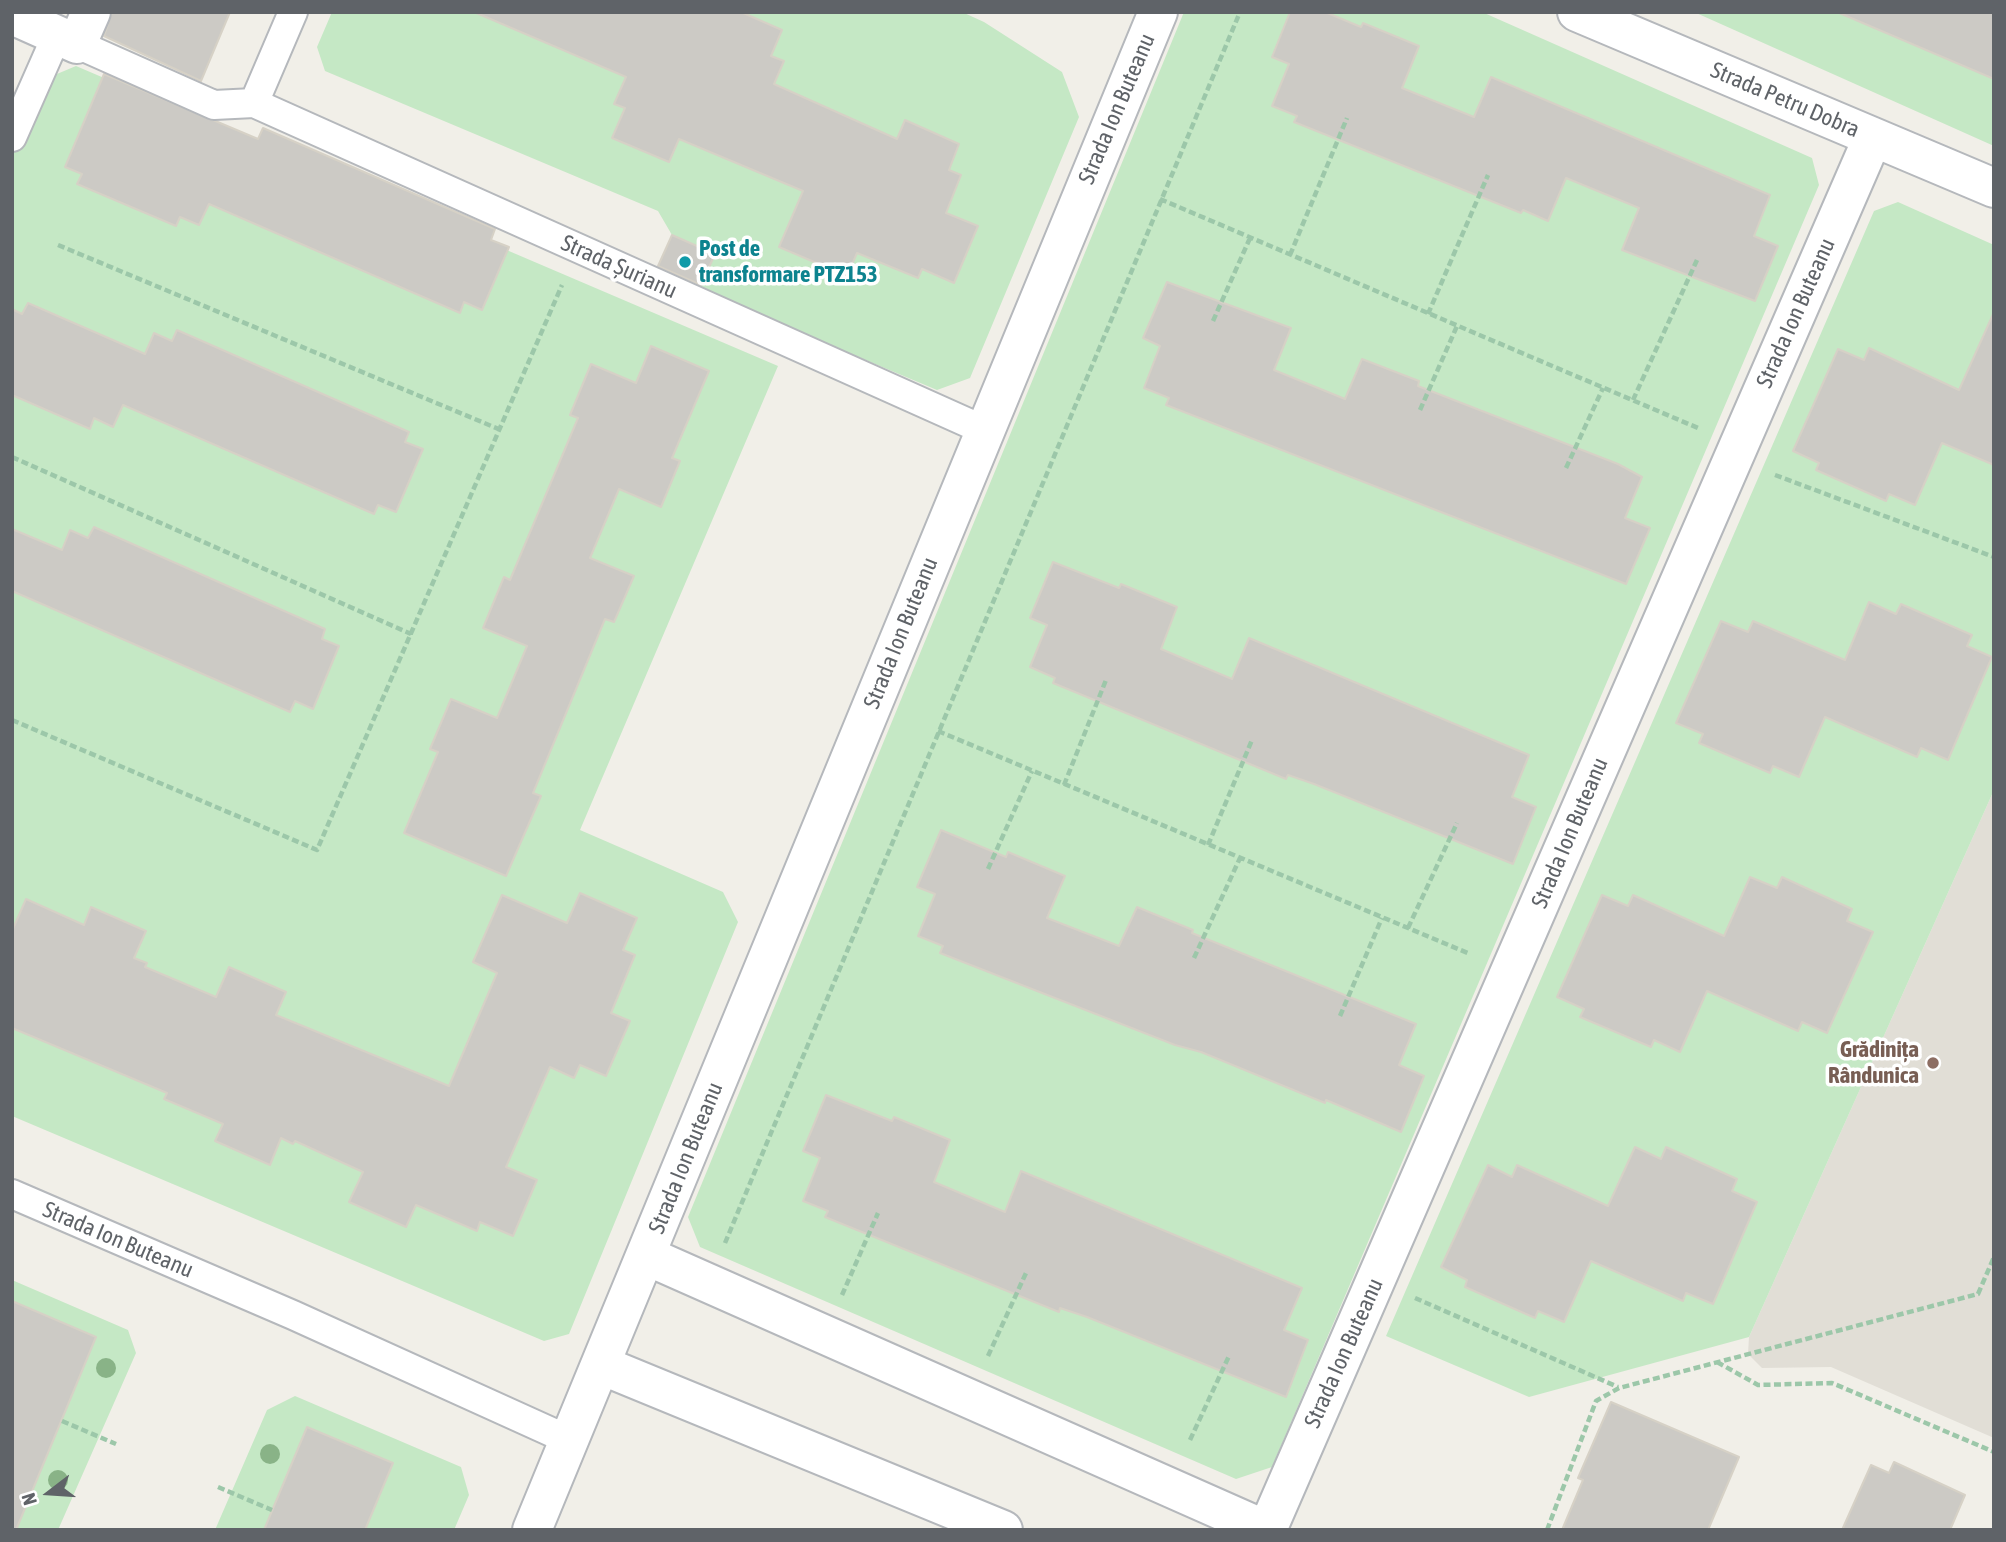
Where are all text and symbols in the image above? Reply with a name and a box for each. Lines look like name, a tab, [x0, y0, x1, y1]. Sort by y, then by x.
street label: Strada Ion Buteanu	[1073, 30, 1161, 188]
street label: Strada Petru Dobra	[1707, 56, 1863, 144]
street label: Strada Șurianu	[557, 229, 681, 305]
street label: Strada Ion Buteanu	[1751, 234, 1841, 392]
place label: Post de transformare PTZ153	[699, 235, 878, 289]
marker: Post de transformare PTZ153	[677, 254, 693, 270]
street label: Strada Ion Buteanu	[858, 553, 944, 713]
street label: Strada Ion Buteanu	[1526, 754, 1614, 912]
place label: Grădinița Rândunica	[1828, 1036, 1919, 1090]
marker: Grădinița Rândunica	[1925, 1055, 1941, 1071]
street label: Strada Ion Buteanu	[643, 1078, 729, 1238]
street label: Strada Ion Buteanu	[39, 1196, 197, 1284]
street label: Strada Ion Buteanu	[1299, 1274, 1389, 1432]
north arrow	[14, 1458, 84, 1528]
text: N	[17, 1491, 41, 1508]

